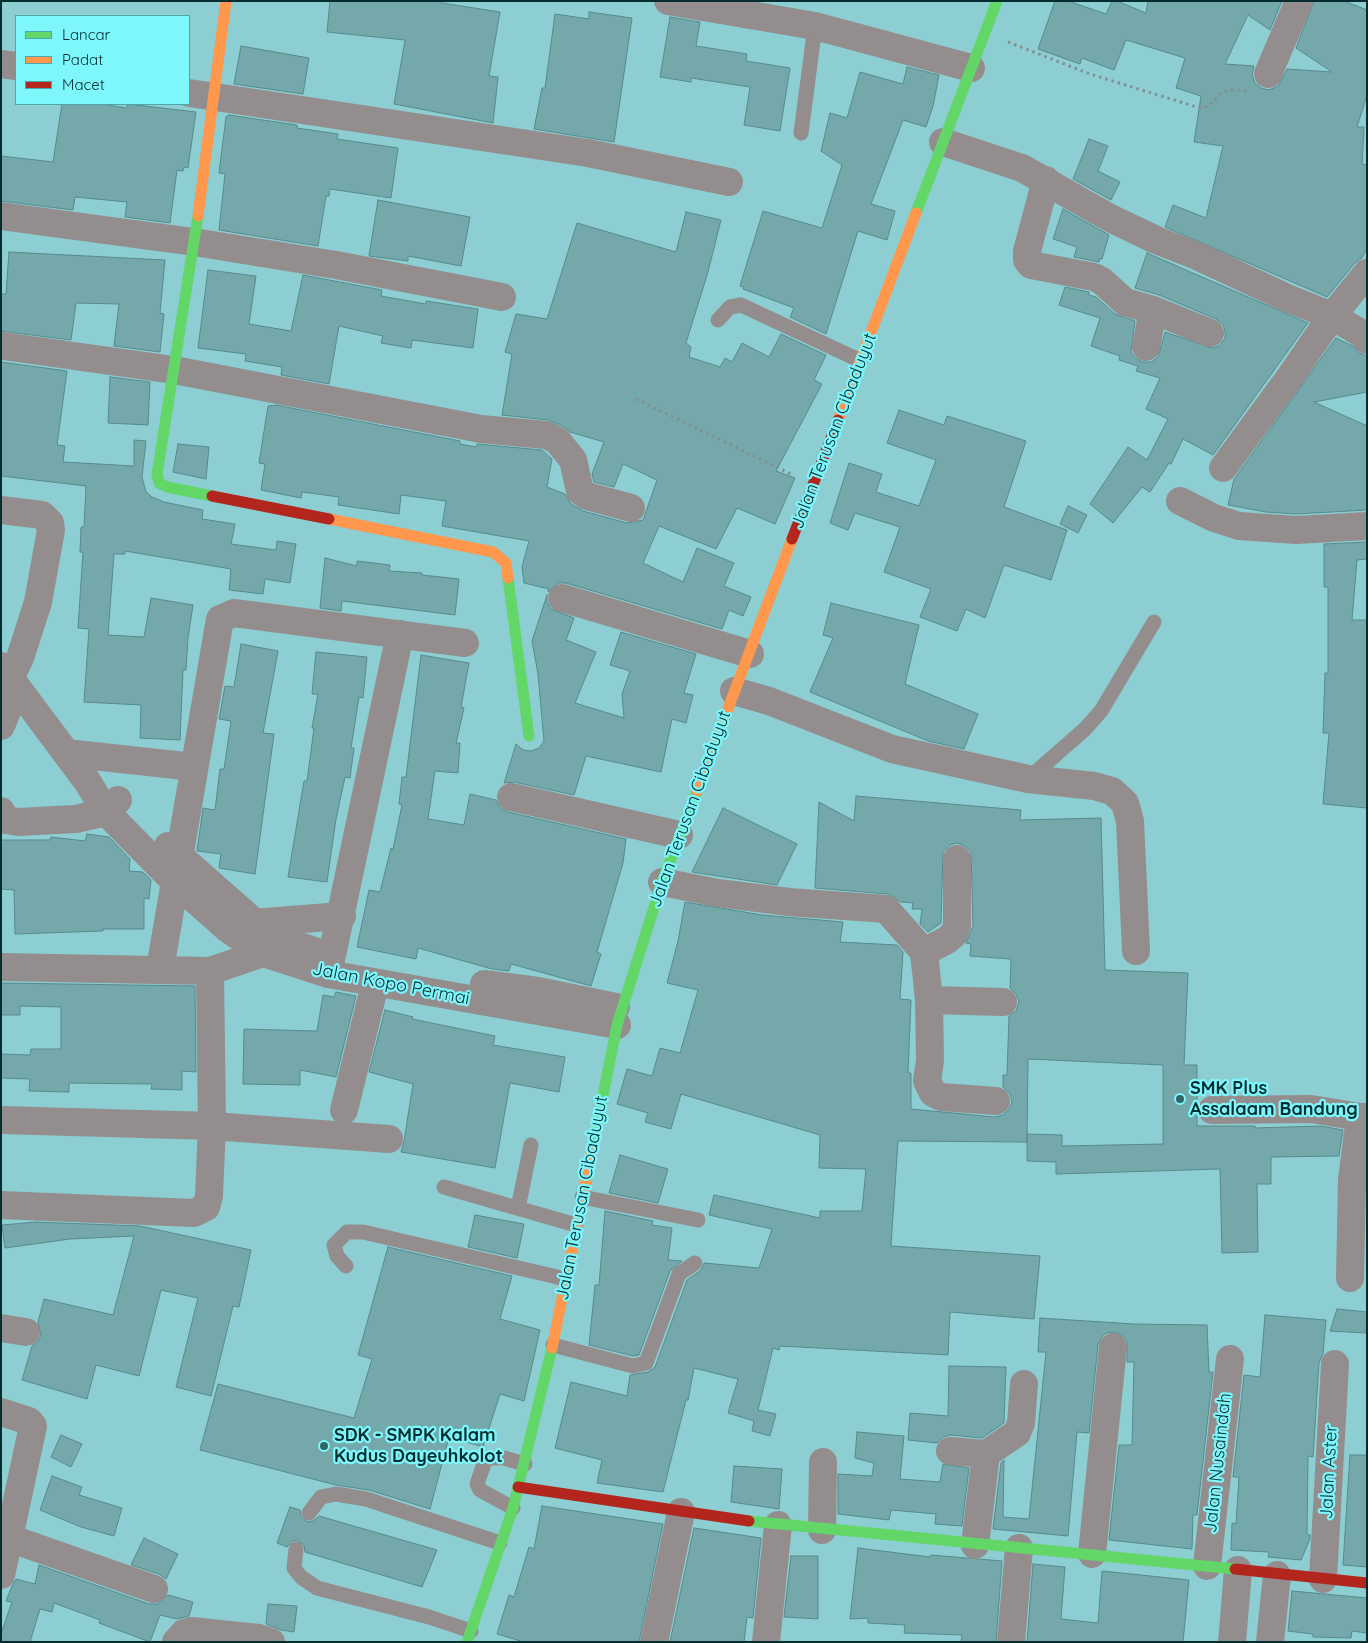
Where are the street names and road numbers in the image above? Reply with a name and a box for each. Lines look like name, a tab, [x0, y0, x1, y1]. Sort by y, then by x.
street label: Jalan Terusan Cibaduyut	[787, 330, 881, 532]
street label: Jalan Terusan Cibaduyut	[644, 708, 736, 910]
street label: Jalan Kopo Permai	[311, 958, 471, 1010]
street label: Jalan Terusan Cibaduyut	[552, 1094, 612, 1302]
street label: Jalan Nusaindah	[1200, 1392, 1236, 1534]
street label: Jalan Aster	[1316, 1424, 1342, 1520]

